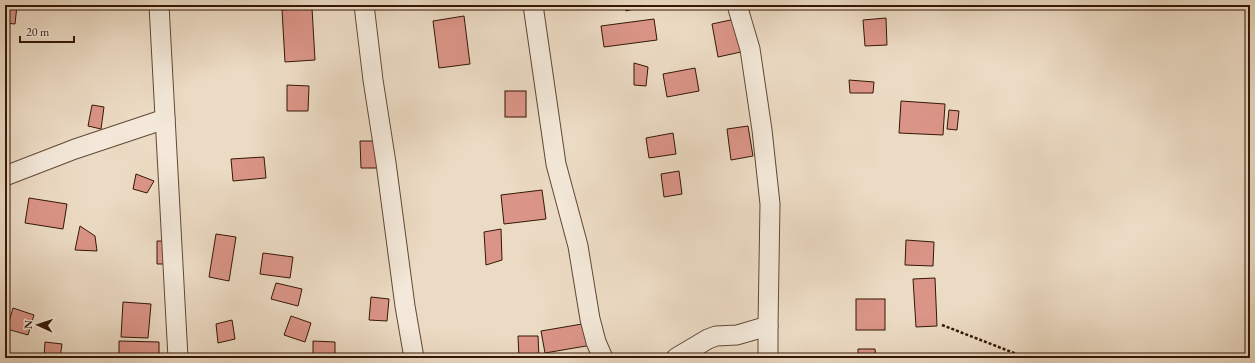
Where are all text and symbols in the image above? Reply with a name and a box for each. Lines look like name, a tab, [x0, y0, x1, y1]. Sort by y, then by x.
scale bar	[20, 18, 74, 44]
text: 20 m	[26, 24, 50, 40]
north arrow	[18, 305, 58, 345]
text: N	[21, 320, 35, 329]

